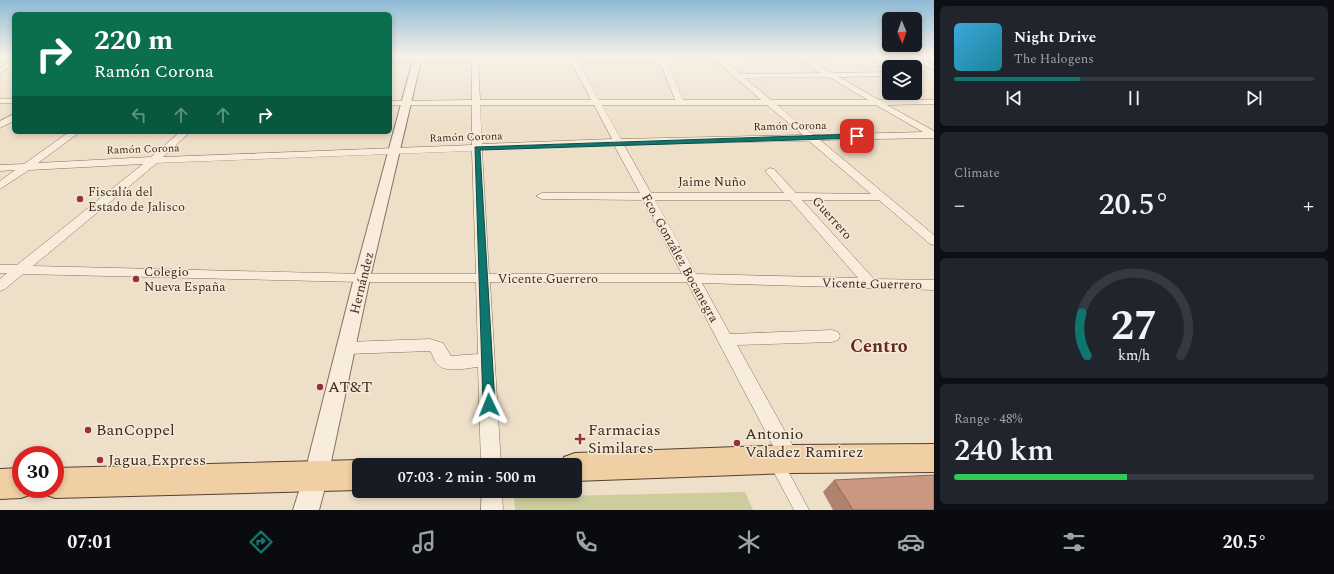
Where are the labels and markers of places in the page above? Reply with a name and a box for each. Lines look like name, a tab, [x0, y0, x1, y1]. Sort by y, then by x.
pin	[840, 119, 874, 153]
place label: Fiscalía del Estado de Jalisco	[88, 182, 185, 217]
marker: Fiscalía del Estado de Jalisco	[75, 194, 85, 204]
place label: Colegio Nueva España	[144, 262, 226, 297]
marker: Colegio Nueva España	[131, 274, 141, 284]
place label: AT&T	[328, 375, 372, 399]
marker: AT&T	[315, 382, 325, 392]
place label: BanCoppel	[96, 418, 175, 442]
place label: Farmacias Similares	[588, 418, 661, 460]
place label: Antonio Valadez Ramirez	[745, 422, 864, 464]
marker: BanCoppel	[83, 425, 93, 435]
marker: Farmacias Similares	[575, 434, 585, 444]
marker: Antonio Valadez Ramirez	[732, 438, 742, 448]
place label: Jagua Express	[108, 448, 206, 472]
marker: Jagua Express	[95, 455, 105, 465]

